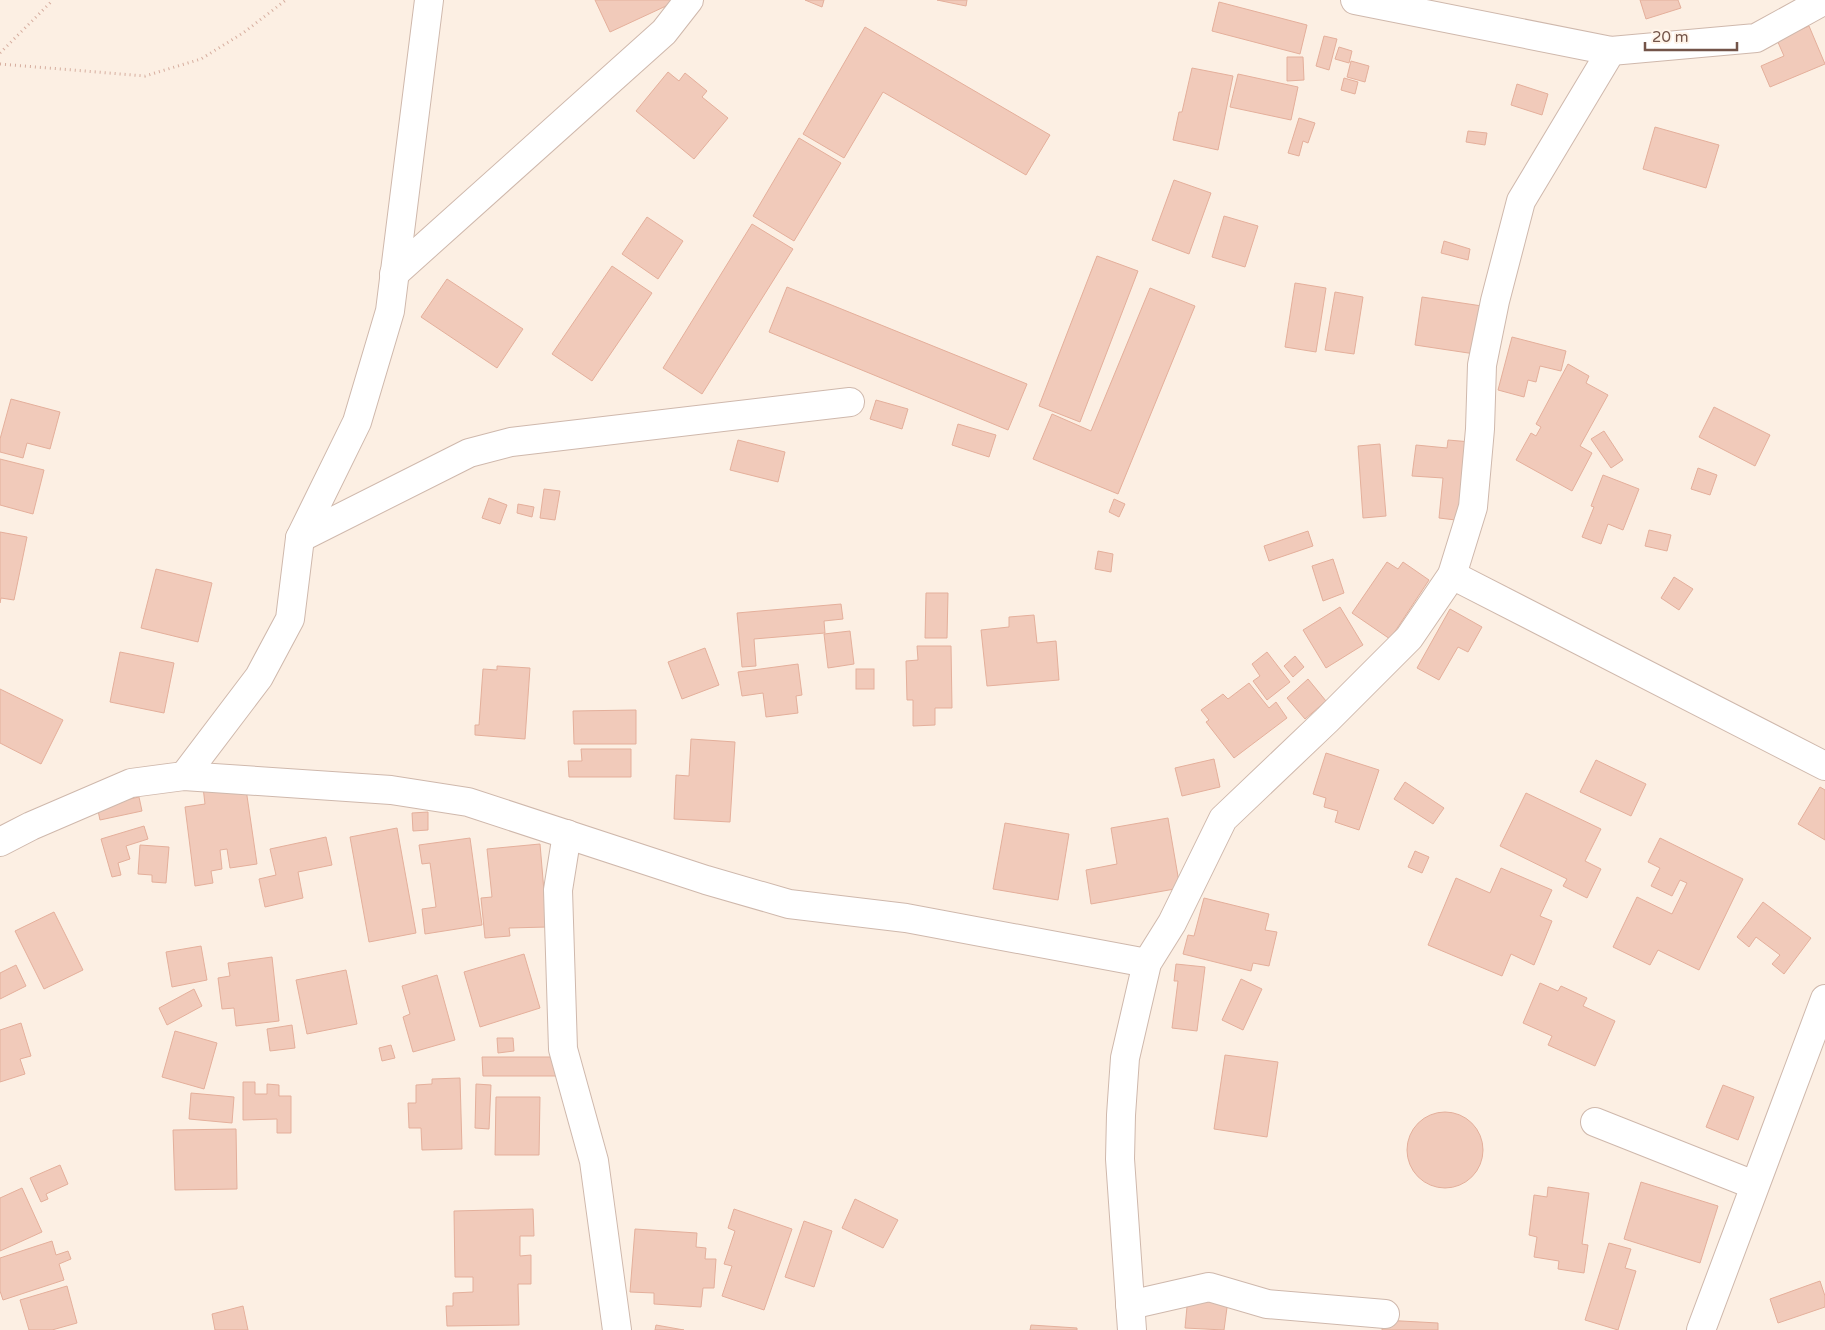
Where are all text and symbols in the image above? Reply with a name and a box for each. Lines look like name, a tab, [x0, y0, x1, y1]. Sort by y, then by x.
scale bar	[1645, 20, 1738, 52]
text: 20 m	[1652, 28, 1689, 46]

